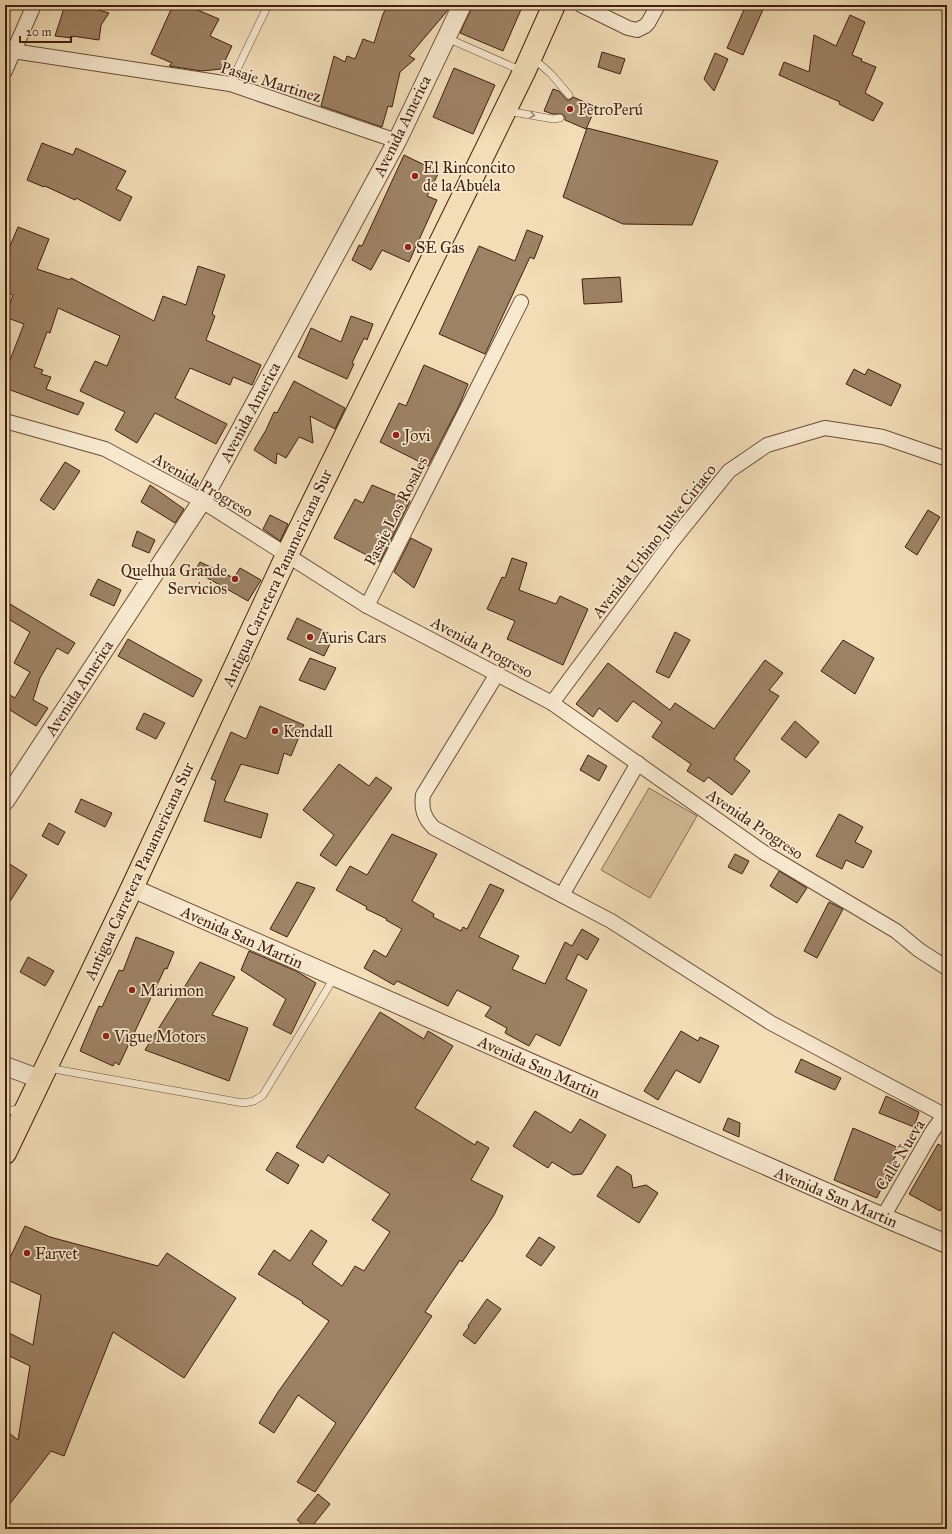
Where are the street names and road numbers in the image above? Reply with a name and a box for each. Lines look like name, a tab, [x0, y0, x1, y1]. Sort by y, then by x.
street label: Pasaje Martinez	[218, 58, 324, 107]
street label: Avenida America	[369, 72, 435, 181]
street label: Avenida America	[215, 359, 284, 466]
street label: Avenida Progreso	[148, 448, 257, 522]
street label: Pasaje Los Rosales	[360, 453, 432, 569]
street label: Avenida Urbino Julve Ciriaco	[587, 460, 721, 623]
street label: Antigua Carretera Panamericana Sur	[218, 466, 337, 691]
street label: Avenida Progreso	[426, 612, 536, 683]
street label: Avenida America	[40, 636, 117, 740]
street label: Antigua Carretera Panamericana Sur	[80, 759, 199, 984]
street label: Avenida Progreso	[702, 784, 807, 864]
street label: Avenida San Martin	[177, 901, 306, 973]
street label: Avenida San Martin	[474, 1031, 603, 1103]
street label: Calle Nueva	[871, 1116, 929, 1194]
street label: Avenida San Martin	[771, 1162, 901, 1232]

